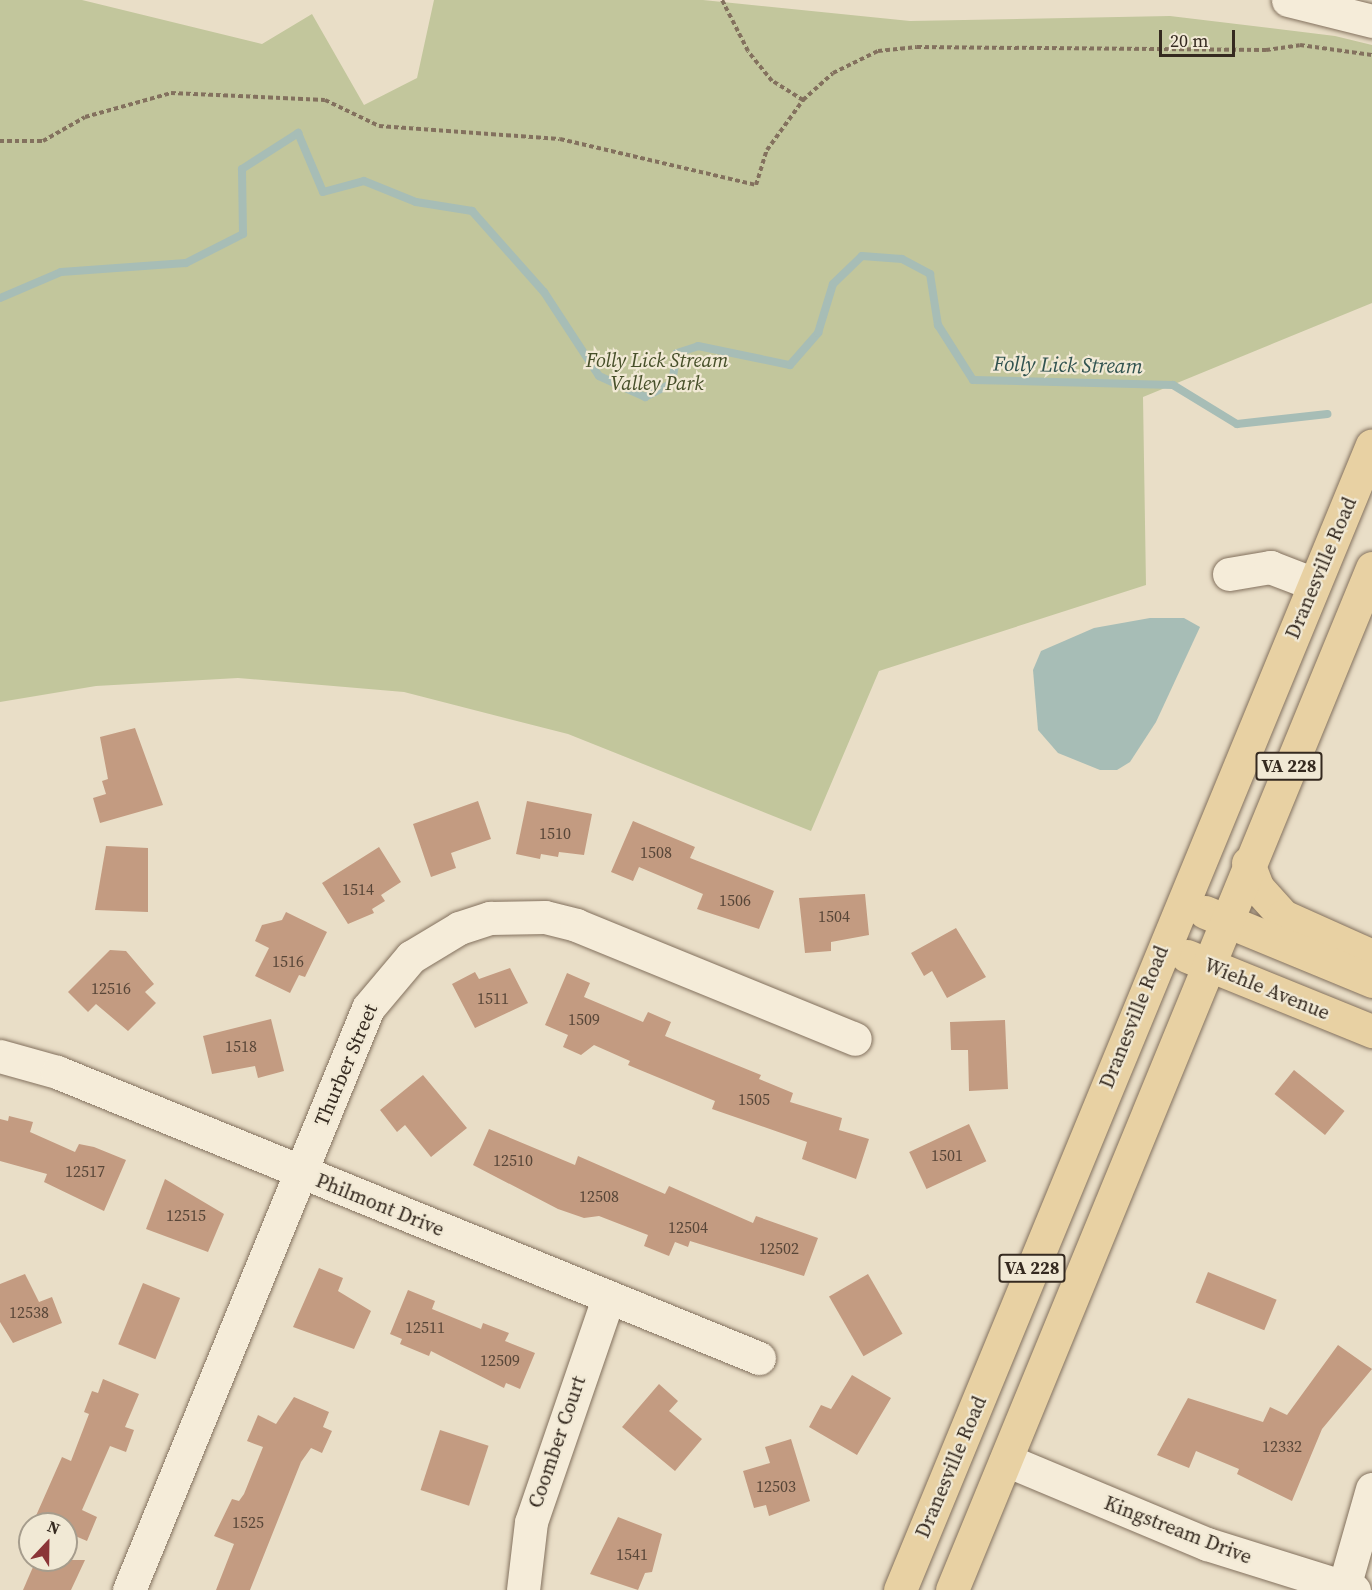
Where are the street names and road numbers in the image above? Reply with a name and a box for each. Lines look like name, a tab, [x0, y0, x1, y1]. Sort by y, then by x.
street label: Dranesville Road	[1280, 494, 1362, 642]
road number: VA 228	[1254, 751, 1324, 781]
street label: Dranesville Road	[1094, 942, 1174, 1092]
street label: Wiehle Avenue	[1201, 953, 1333, 1025]
street label: Thurber Street	[309, 1000, 383, 1130]
street label: Philmont Drive	[312, 1168, 448, 1242]
road number: VA 228	[998, 1253, 1066, 1283]
street label: Coomber Court	[523, 1373, 591, 1511]
street label: Dranesville Road	[910, 1393, 992, 1541]
street label: Kingstream Drive	[1101, 1491, 1255, 1569]

